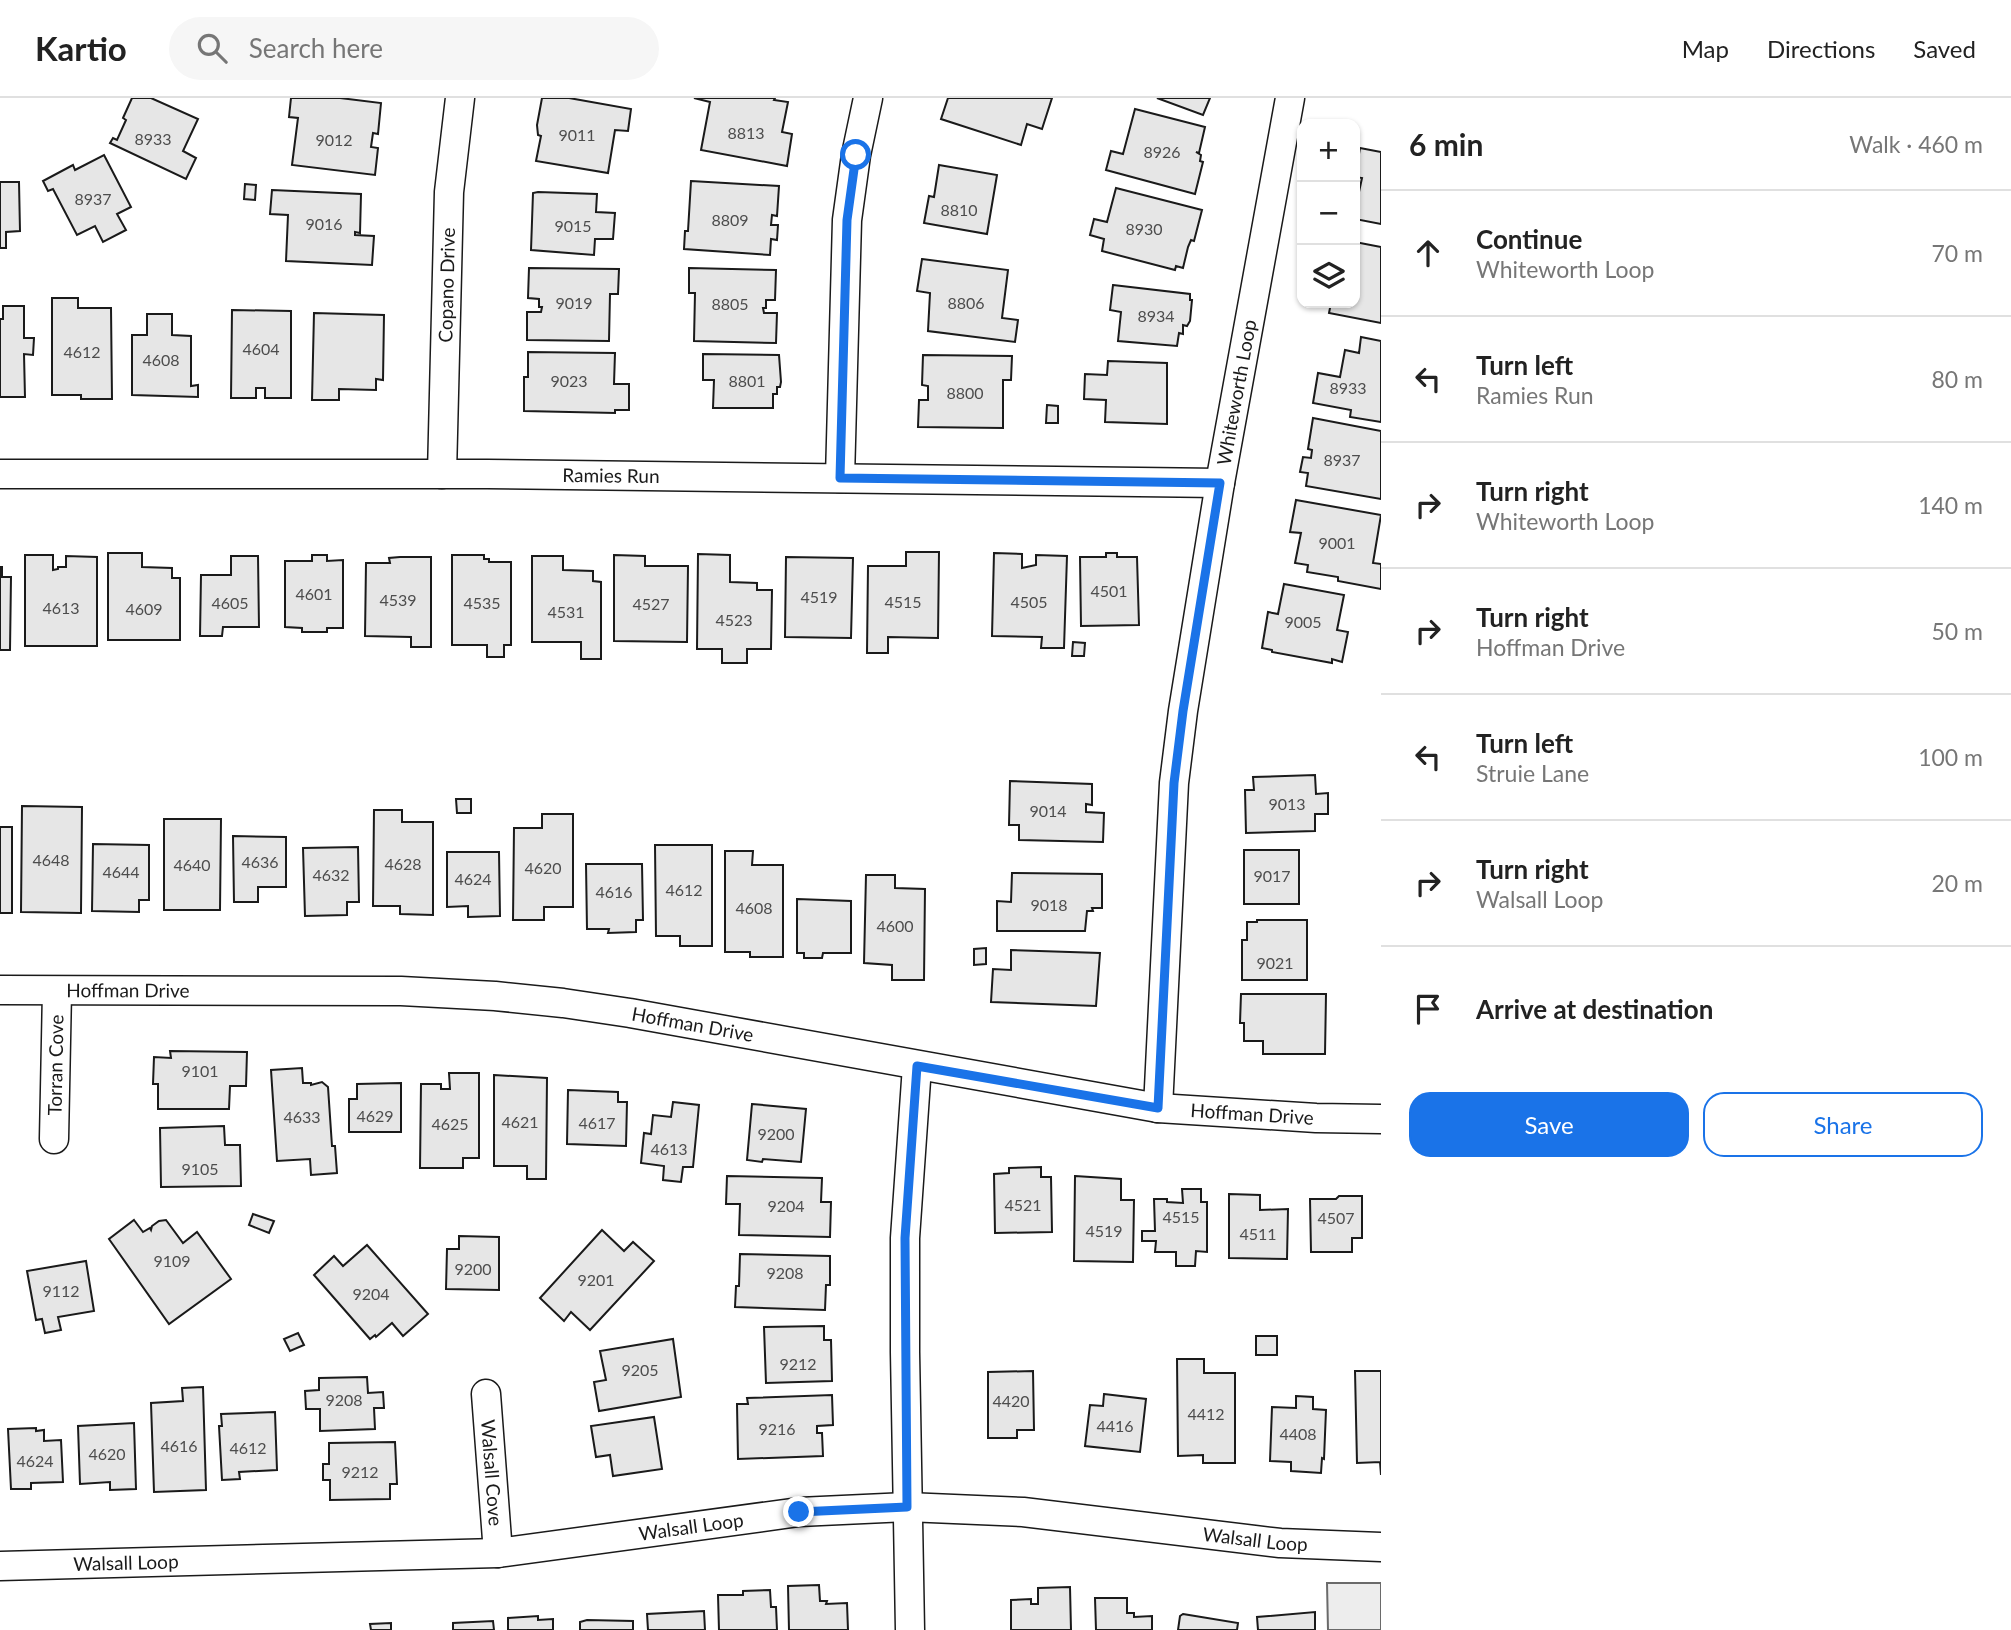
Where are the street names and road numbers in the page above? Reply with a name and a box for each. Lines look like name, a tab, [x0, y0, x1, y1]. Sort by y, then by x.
street label: Copano Drive	[433, 227, 459, 343]
street label: Whiteworth Loop	[1211, 318, 1260, 467]
street label: Ramies Run	[562, 463, 660, 487]
street label: Hoffman Drive	[66, 978, 190, 1001]
street label: Hoffman Drive	[630, 1002, 756, 1046]
street label: Torran Cove	[42, 1014, 68, 1116]
street label: Hoffman Drive	[1190, 1098, 1314, 1129]
street label: Walsall Cove	[477, 1419, 508, 1527]
street label: Walsall Loop	[637, 1508, 745, 1545]
street label: Walsall Loop	[1202, 1522, 1308, 1555]
street label: Walsall Loop	[73, 1549, 179, 1575]

